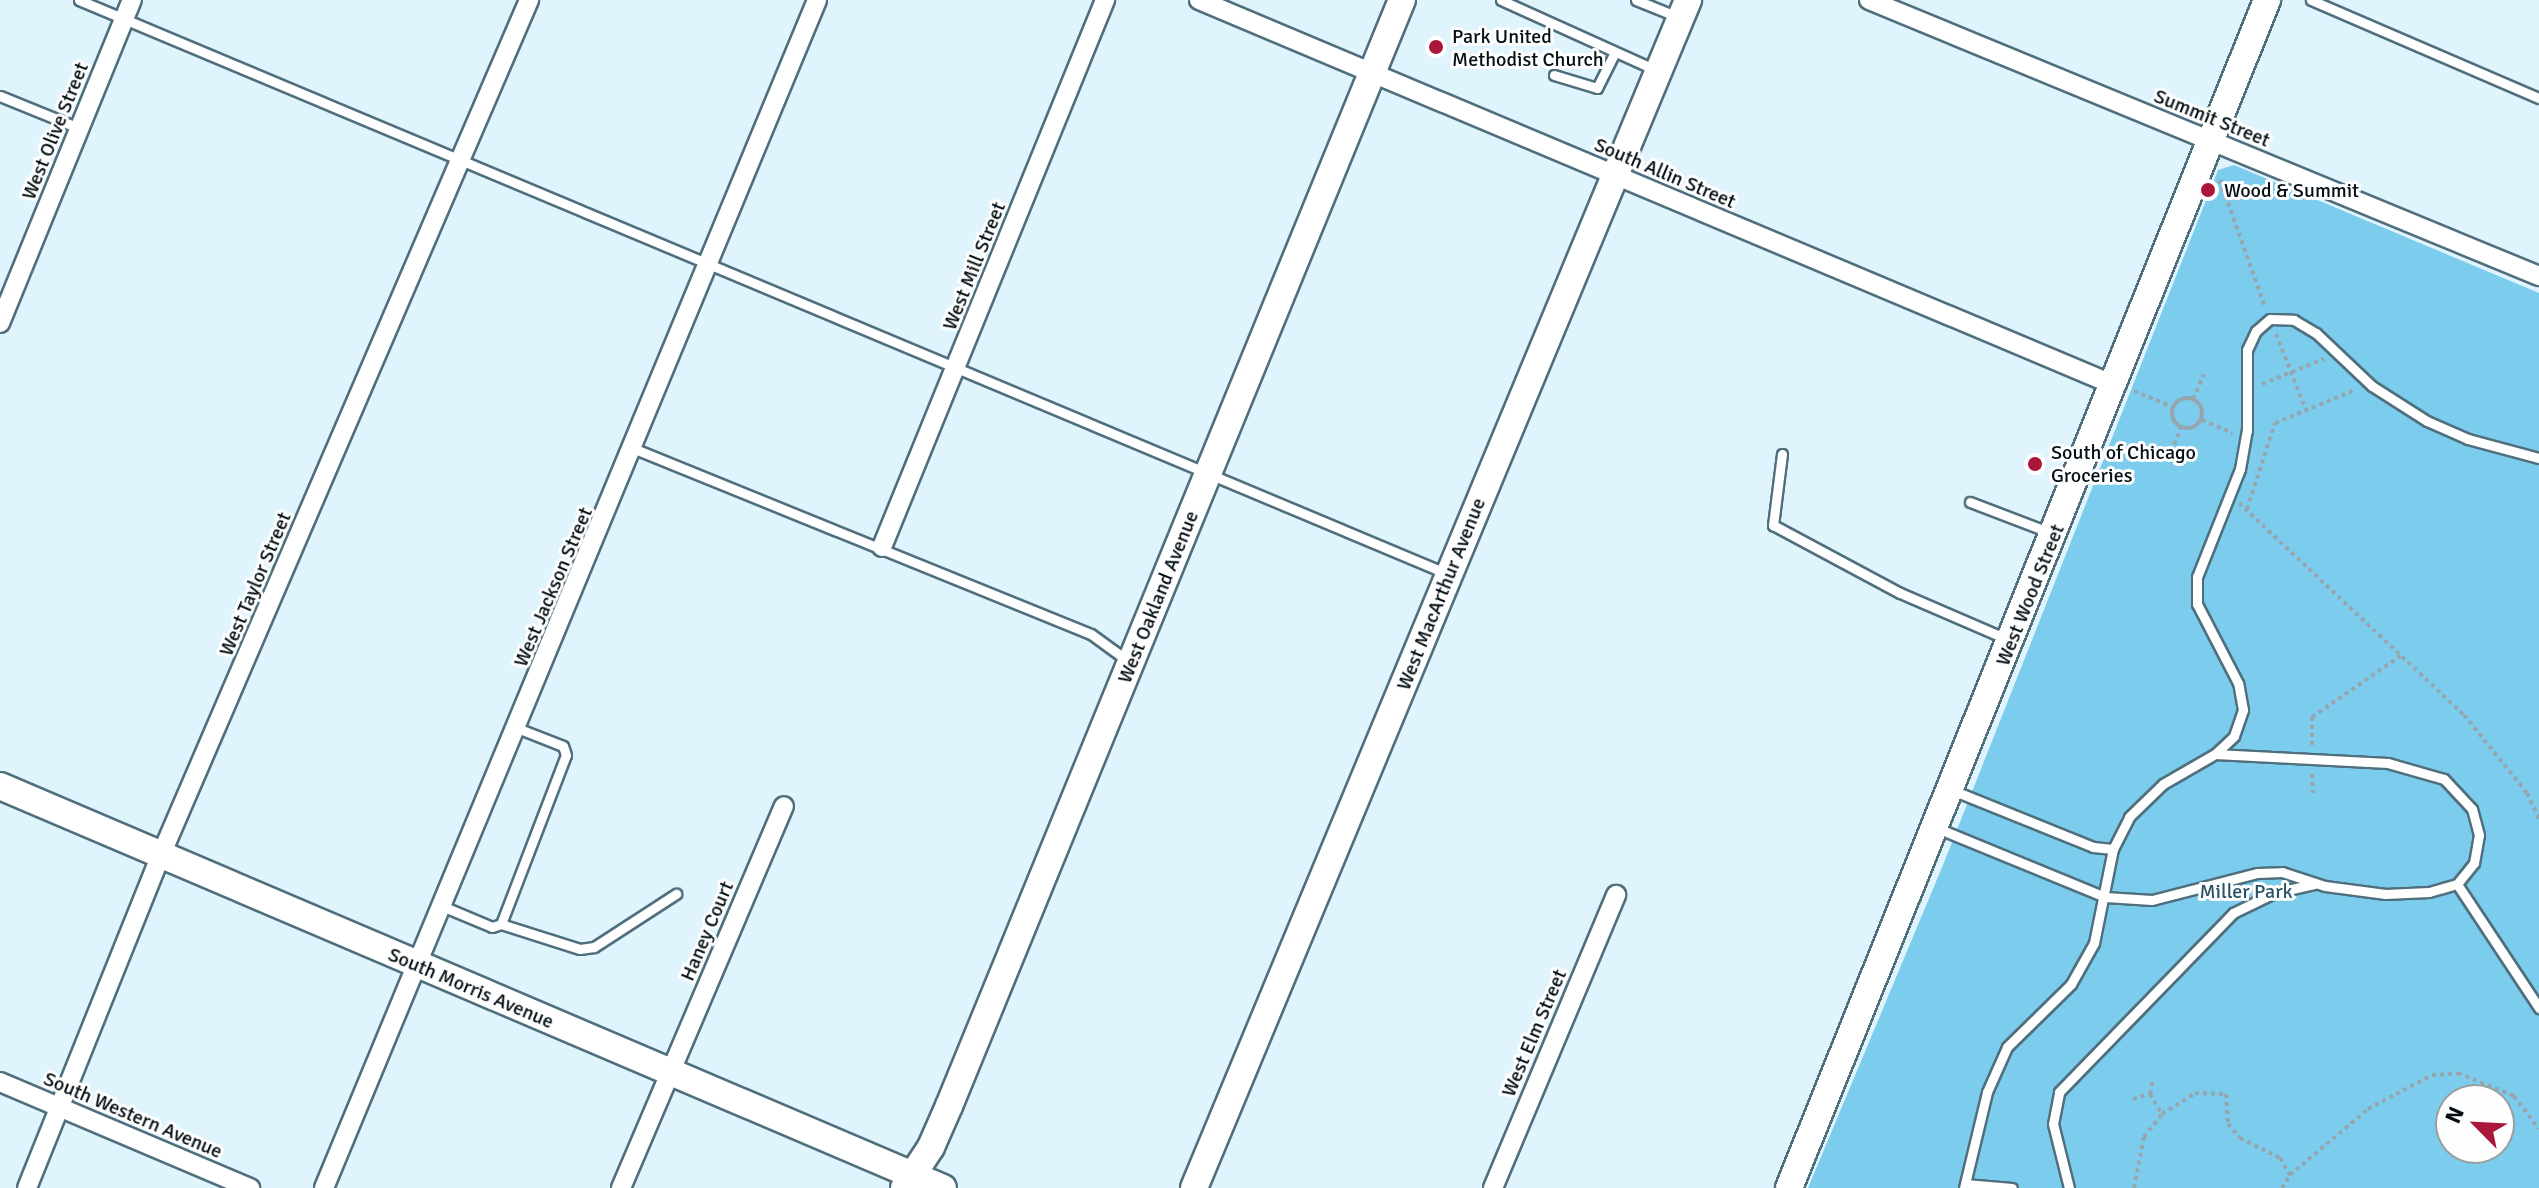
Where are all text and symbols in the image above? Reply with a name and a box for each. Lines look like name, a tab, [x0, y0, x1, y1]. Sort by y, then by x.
place label: Park United Methodist Church	[1452, 24, 1604, 71]
marker: Park United Methodist Church	[1427, 38, 1445, 56]
street label: West Olive Street	[17, 59, 93, 203]
street label: Summit Street	[2151, 84, 2273, 152]
street label: South Allin Street	[1591, 132, 1739, 214]
place label: Wood & Summit	[2224, 178, 2359, 202]
marker: Wood & Summit	[2199, 181, 2217, 199]
street label: West Mill Street	[937, 198, 1011, 334]
place label: South of Chicago Groceries	[2051, 440, 2196, 487]
marker: South of Chicago Groceries	[2026, 455, 2044, 473]
street label: West MacArthur Avenue	[1391, 494, 1491, 694]
street label: West Jackson Street	[509, 504, 597, 670]
street label: West Oakland Avenue	[1112, 507, 1204, 687]
street label: West Taylor Street	[214, 508, 296, 660]
street label: West Wood Street	[1991, 521, 2069, 669]
street label: Haney Court	[675, 877, 739, 985]
park label: Miller Park	[2199, 879, 2293, 903]
street label: South Morris Avenue	[385, 942, 557, 1034]
street label: West Elm Street	[1496, 966, 1572, 1100]
street label: South Western Avenue	[40, 1066, 226, 1164]
north arrow	[2435, 1084, 2515, 1164]
text: N	[2439, 1102, 2470, 1127]

